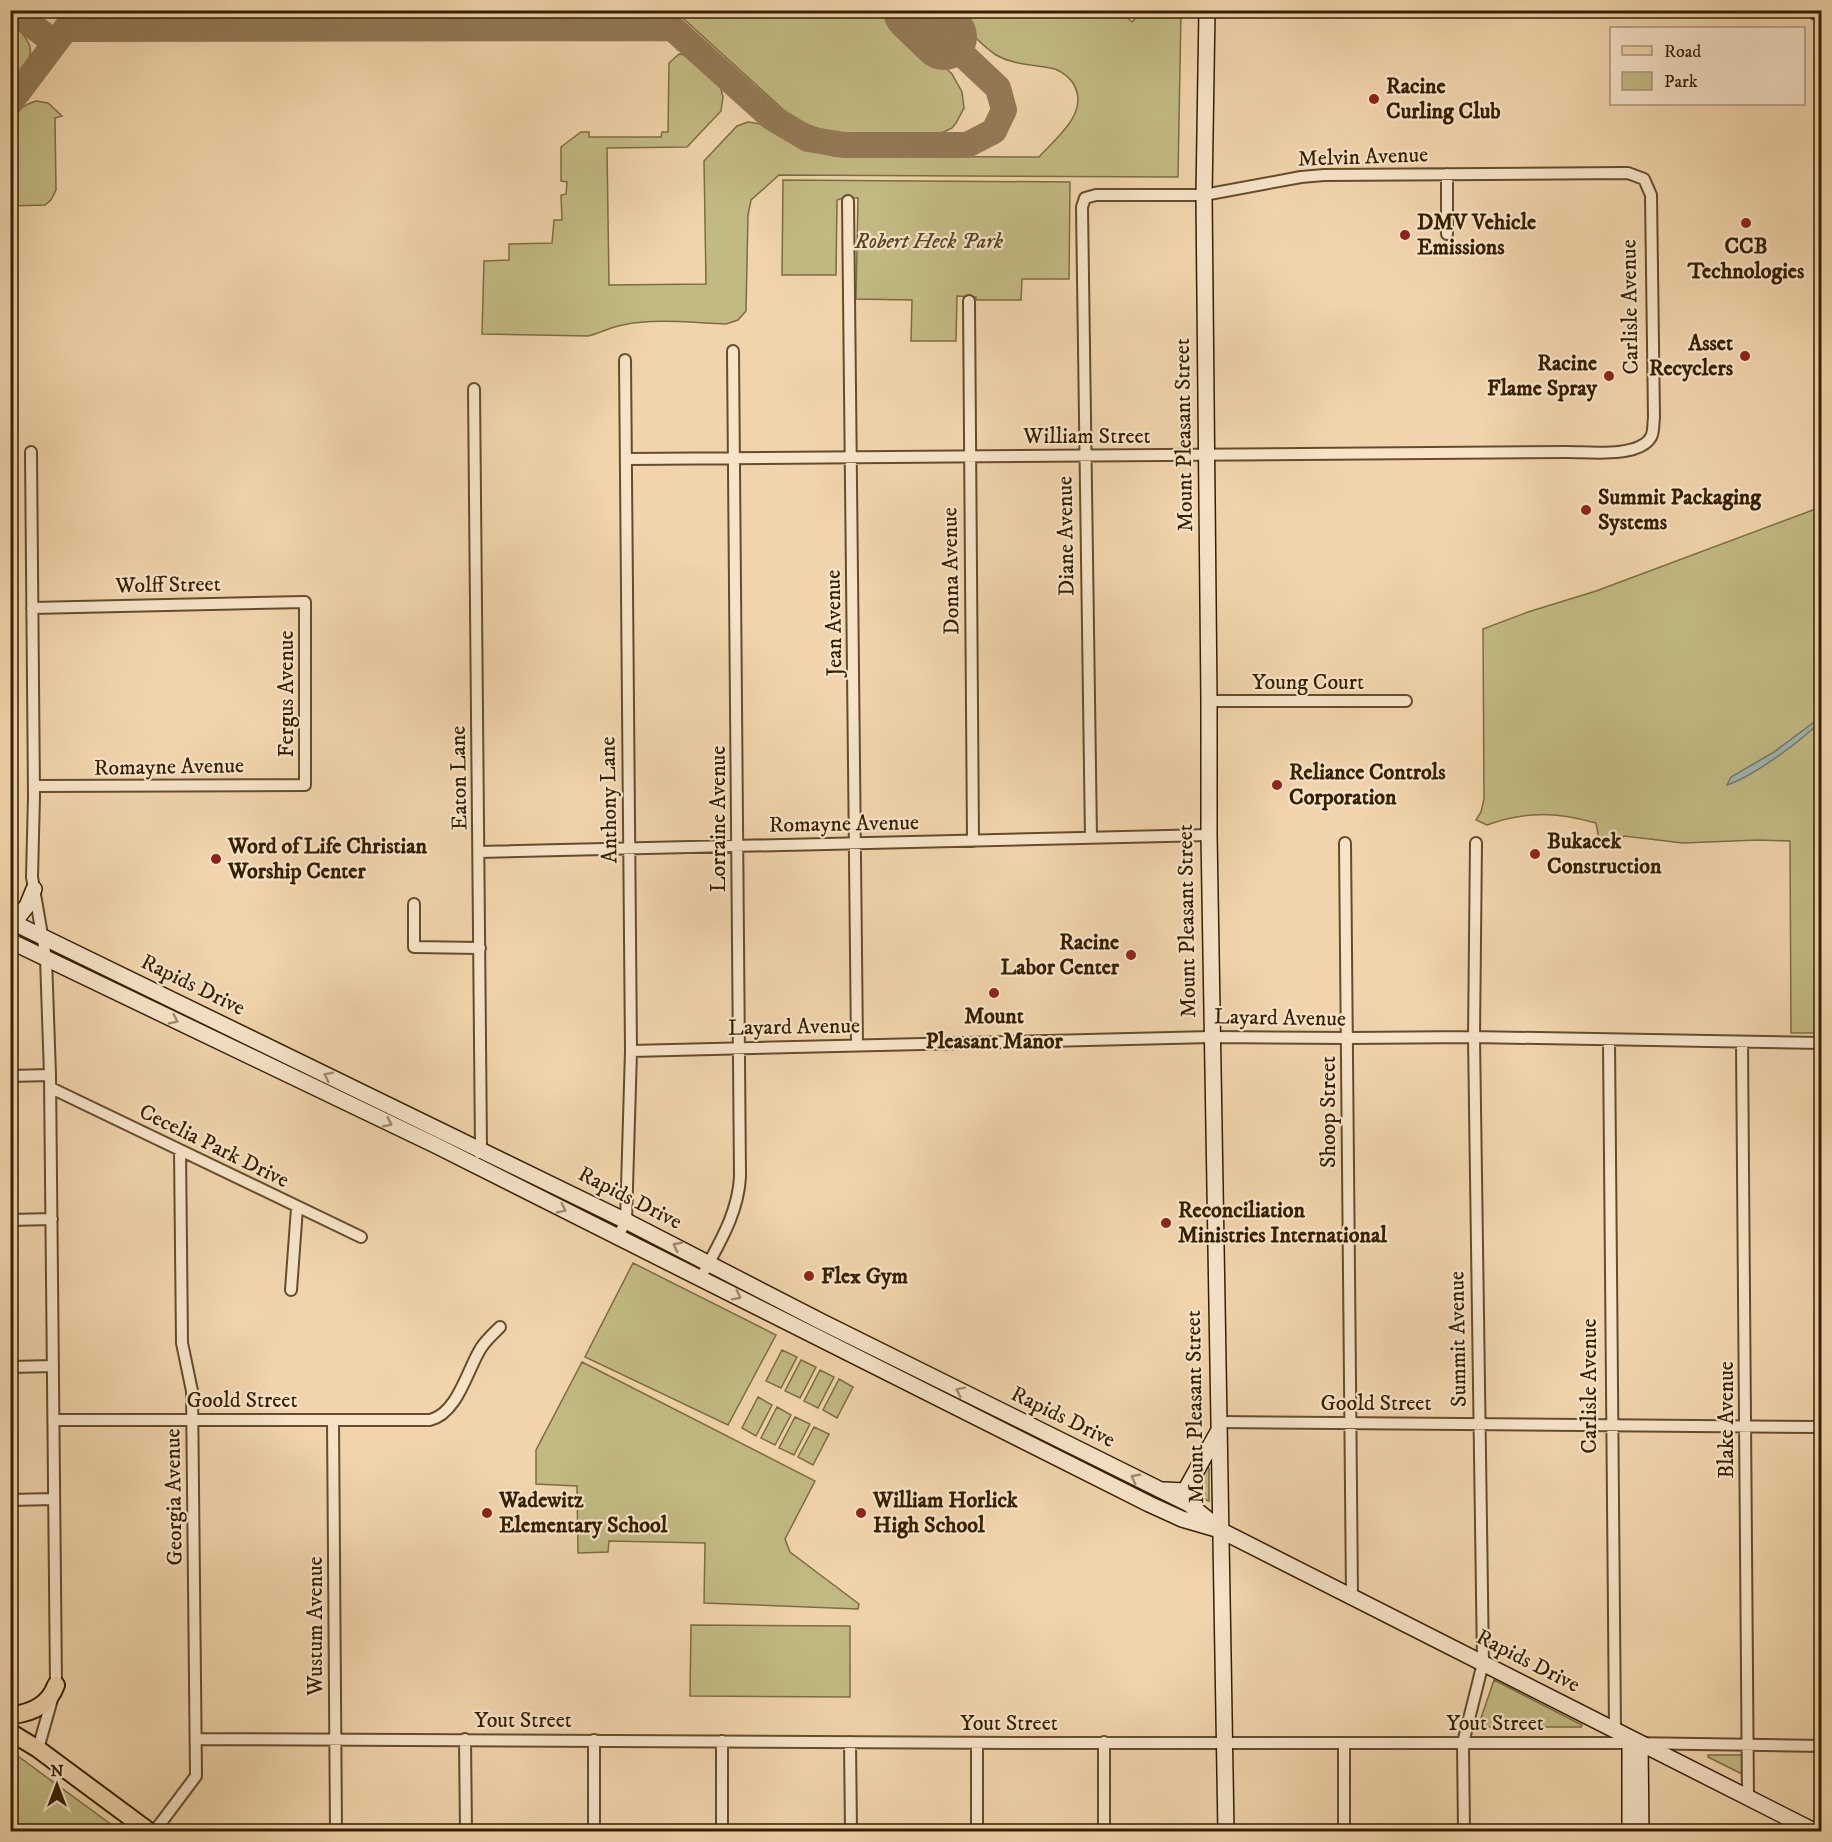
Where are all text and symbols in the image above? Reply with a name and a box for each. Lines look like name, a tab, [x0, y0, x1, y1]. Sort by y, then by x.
legend	[1610, 27, 1805, 105]
text: Road	[1664, 41, 1701, 63]
text: Park	[1664, 71, 1698, 93]
place label: Racine Curling Club	[1386, 73, 1501, 125]
marker: Racine Curling Club	[1367, 92, 1381, 106]
street label: Melvin Avenue	[1297, 141, 1429, 173]
place label: DMV Vehicle Emissions	[1417, 209, 1536, 261]
marker: CCB Technologies	[1739, 216, 1753, 230]
park label: Robert Heck Park	[854, 228, 1004, 255]
marker: DMV Vehicle Emissions	[1398, 228, 1412, 242]
place label: CCB Technologies	[1687, 233, 1805, 285]
street label: Carlisle Avenue	[1615, 239, 1645, 375]
place label: Asset Recyclers	[1649, 330, 1734, 382]
street label: Mount Pleasant Street	[1169, 338, 1199, 532]
marker: Asset Recyclers	[1738, 349, 1752, 363]
place label: Racine Flame Spray	[1487, 350, 1598, 402]
marker: Racine Flame Spray	[1602, 369, 1616, 383]
street label: William Street	[1022, 423, 1151, 450]
street label: Diane Avenue	[1051, 476, 1081, 596]
place label: Summit Packaging Systems	[1598, 484, 1762, 536]
marker: Summit Packaging Systems	[1579, 503, 1593, 517]
street label: Donna Avenue	[936, 507, 966, 635]
street label: Jean Avenue	[820, 570, 848, 678]
street label: Wolff Street	[114, 571, 221, 599]
street label: Fergus Avenue	[273, 630, 300, 758]
street label: Young Court	[1252, 669, 1364, 696]
street label: Eaton Lane	[445, 725, 473, 831]
street label: Anthony Lane	[594, 736, 624, 864]
street label: Lorraine Avenue	[705, 746, 732, 892]
street label: Romayne Avenue	[94, 752, 244, 782]
place label: Reliance Controls Corporation	[1289, 759, 1446, 811]
marker: Reliance Controls Corporation	[1270, 778, 1284, 792]
street label: Romayne Avenue	[769, 809, 919, 839]
street label: Mount Pleasant Street	[1172, 824, 1202, 1018]
place label: Bukacek Construction	[1547, 828, 1662, 880]
place label: Word of Life Christian Worship Center	[227, 833, 428, 885]
marker: Bukacek Construction	[1528, 847, 1542, 861]
marker: Word of Life Christian Worship Center	[209, 852, 223, 866]
place label: Racine Labor Center	[1001, 929, 1120, 981]
street label: Rapids Drive	[136, 948, 250, 1022]
marker: Racine Labor Center	[1124, 948, 1138, 962]
marker: Mount Pleasant Manor	[987, 986, 1001, 1000]
place label: Mount Pleasant Manor	[925, 1003, 1063, 1055]
street label: Layard Avenue	[1214, 1003, 1346, 1033]
one-way arrow	[168, 1012, 179, 1024]
street label: Layard Avenue	[728, 1012, 860, 1042]
street label: Shoop Street	[1315, 1056, 1342, 1168]
one-way arrow	[324, 1071, 335, 1083]
street label: Cecelia Park Drive	[135, 1098, 293, 1194]
one-way arrow	[381, 1115, 392, 1127]
street label: Rapids Drive	[574, 1160, 686, 1236]
place label: Reconciliation Ministries International	[1178, 1197, 1387, 1249]
one-way arrow	[556, 1202, 567, 1213]
marker: Reconciliation Ministries International	[1159, 1216, 1173, 1230]
one-way arrow	[672, 1242, 683, 1254]
place label: Flex Gym	[821, 1263, 908, 1290]
marker: Flex Gym	[802, 1269, 816, 1283]
street label: Summit Avenue	[1443, 1271, 1473, 1407]
one-way arrow	[731, 1289, 741, 1300]
street label: Mount Pleasant Street	[1180, 1310, 1210, 1504]
street label: Carlisle Avenue	[1576, 1318, 1603, 1454]
street label: Blake Avenue	[1713, 1361, 1740, 1479]
street label: Rapids Drive	[1006, 1380, 1120, 1454]
street label: Goold Street	[186, 1387, 298, 1414]
one-way arrow	[956, 1387, 967, 1399]
street label: Goold Street	[1320, 1390, 1432, 1417]
street label: Georgia Avenue	[159, 1428, 189, 1566]
one-way arrow	[1131, 1473, 1142, 1485]
place label: Wadewitz Elementary School	[498, 1487, 668, 1539]
place label: William Horlick High School	[872, 1487, 1019, 1539]
marker: Wadewitz Elementary School	[480, 1506, 494, 1520]
marker: William Horlick High School	[854, 1506, 868, 1520]
street label: Wustum Avenue	[302, 1556, 329, 1697]
street label: Rapids Drive	[1472, 1623, 1584, 1699]
street label: Yout Street	[474, 1707, 572, 1734]
street label: Yout Street	[960, 1710, 1058, 1737]
street label: Yout Street	[1446, 1710, 1544, 1737]
north arrow	[27, 1755, 87, 1815]
text: N	[50, 1761, 64, 1781]

